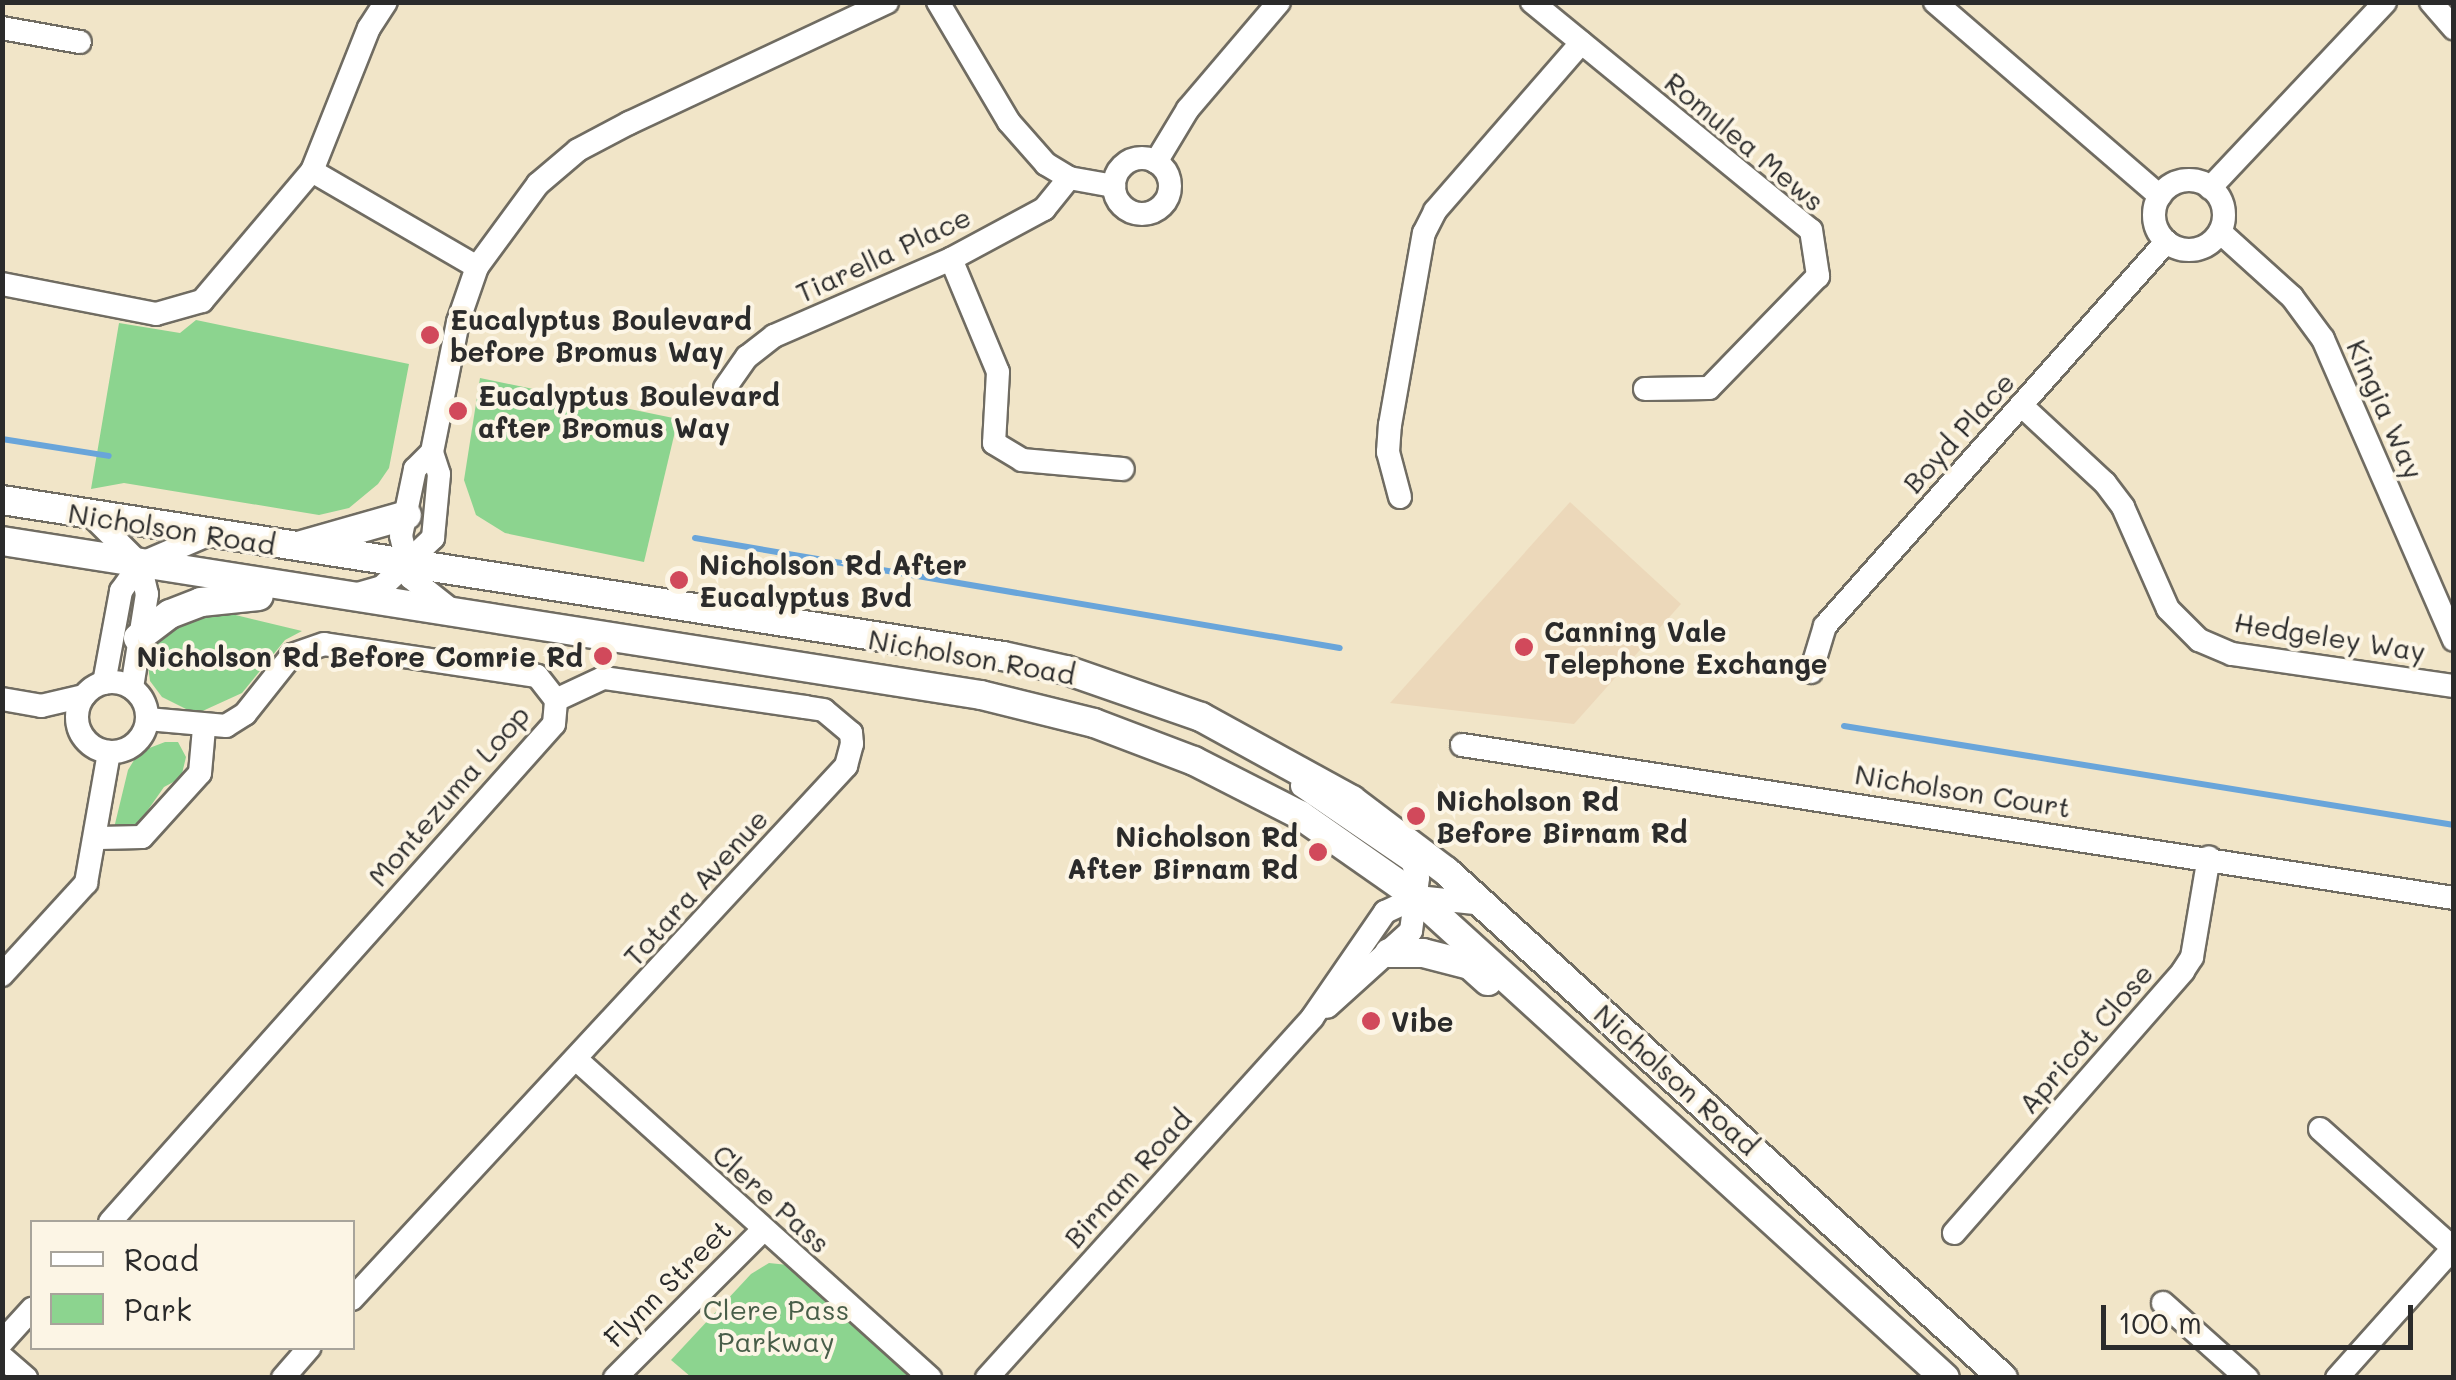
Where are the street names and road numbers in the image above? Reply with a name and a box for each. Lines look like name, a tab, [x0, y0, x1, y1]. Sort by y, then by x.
street label: Romulea Mews	[1658, 65, 1832, 217]
street label: Tiarella Place	[790, 199, 976, 309]
street label: Kingia Way	[2340, 334, 2432, 484]
street label: Boyd Place	[1895, 365, 2021, 499]
street label: Nicholson Road	[66, 495, 278, 561]
street label: Hedgeley Way	[2232, 604, 2428, 668]
street label: Nicholson Road	[866, 621, 1078, 691]
street label: Montezuma Loop	[360, 698, 536, 892]
street label: Nicholson Court	[1853, 756, 2073, 824]
street label: Totara Avenue	[616, 802, 774, 972]
street label: Apricot Close	[2011, 956, 2159, 1120]
street label: Nicholson Road	[1588, 996, 1766, 1162]
street label: Birnam Road	[1056, 1102, 1198, 1254]
street label: Clere Pass	[706, 1137, 838, 1259]
street label: Flynn Street	[596, 1212, 738, 1354]

